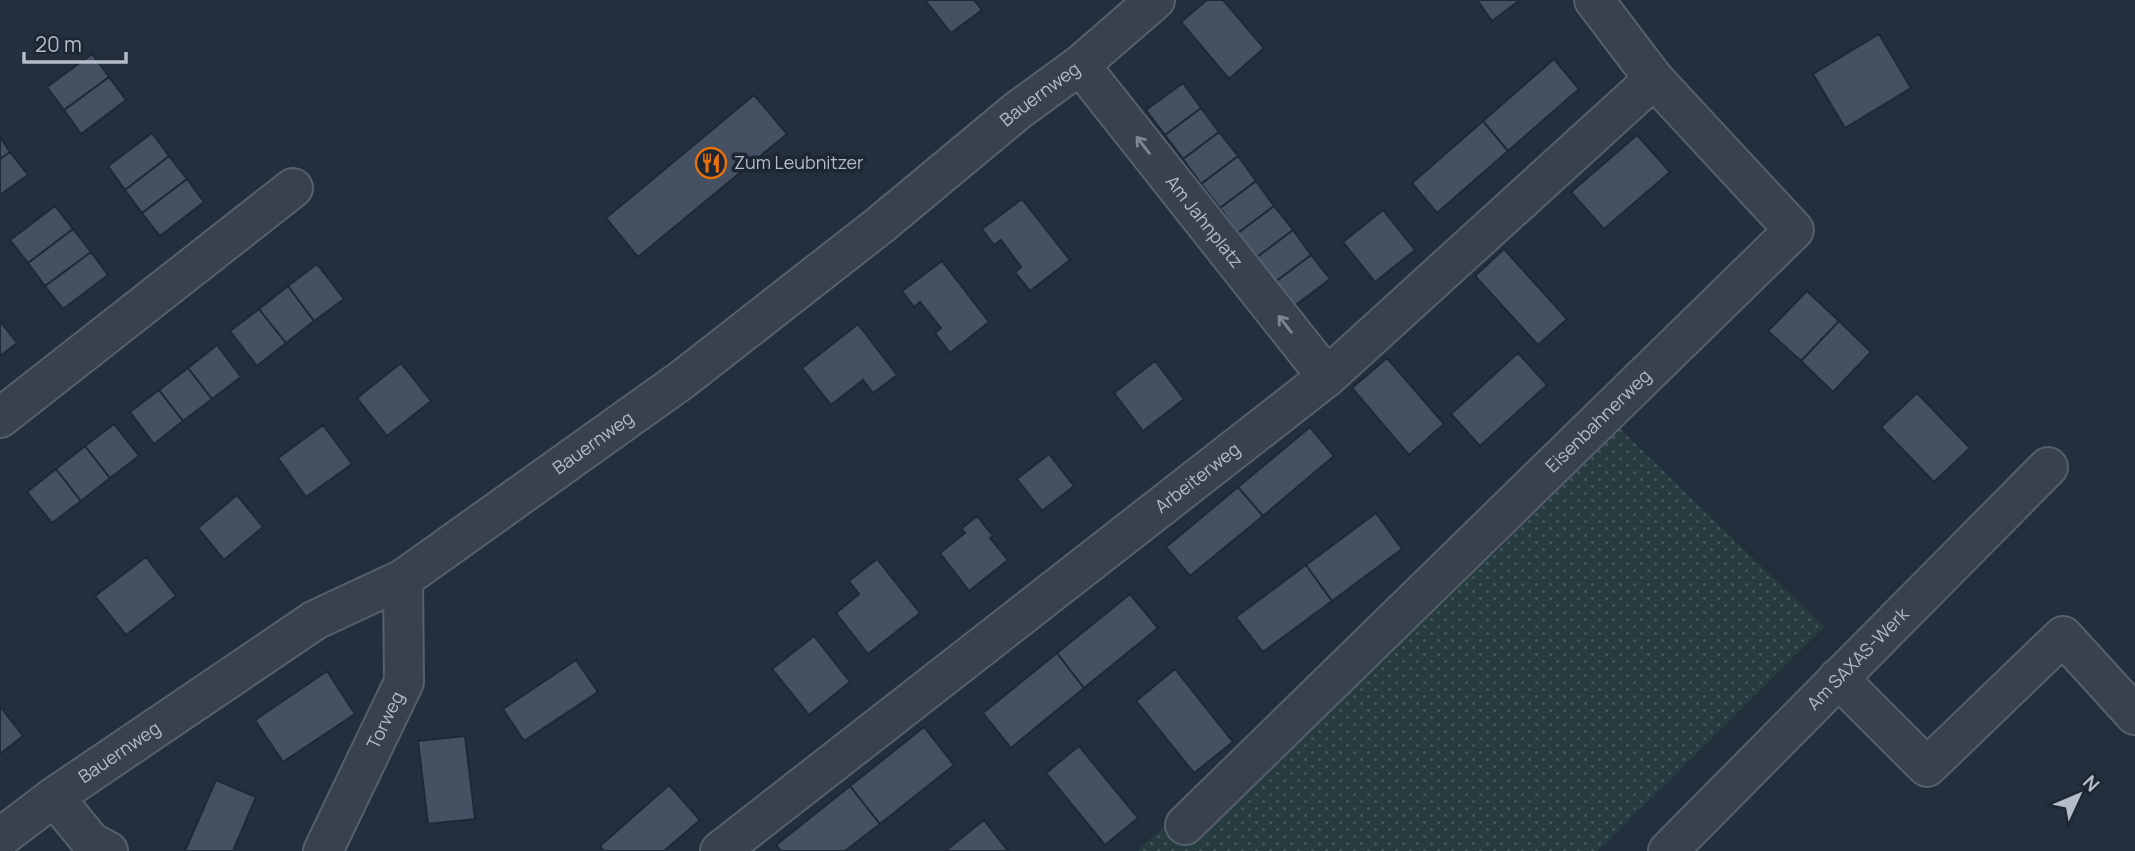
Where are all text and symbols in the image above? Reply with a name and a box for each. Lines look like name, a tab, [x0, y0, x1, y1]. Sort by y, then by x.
scale bar	[24, 21, 126, 65]
text: 20 m	[35, 30, 82, 58]
street label: Bauernweg	[994, 56, 1084, 131]
one-way arrow	[1136, 137, 1151, 155]
restaurant icon: Zum Leubnitzer	[694, 146, 728, 180]
place label: Zum Leubnitzer	[734, 150, 864, 174]
street label: Am Jahnplatz	[1161, 170, 1249, 272]
one-way arrow	[1277, 315, 1292, 333]
street label: Eisenbahnerweg	[1540, 363, 1656, 477]
street label: Bauernweg	[547, 405, 638, 479]
street label: Arbeiterweg	[1149, 436, 1245, 518]
street label: Am SAXAS-Werk	[1801, 601, 1914, 715]
street label: Torweg	[361, 687, 409, 753]
street label: Bauernweg	[73, 715, 165, 788]
north arrow	[2044, 760, 2114, 830]
text: N	[2077, 769, 2105, 797]

